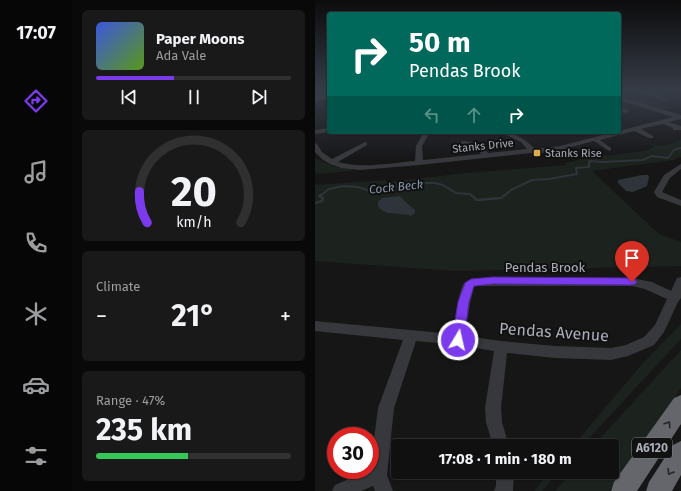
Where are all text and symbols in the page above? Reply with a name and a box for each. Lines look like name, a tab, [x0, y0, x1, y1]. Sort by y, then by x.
text: 17:07	[16, 22, 56, 44]
text: 50 m	[409, 26, 471, 59]
icon: right	[343, 28, 395, 80]
text: Paper Moons	[156, 30, 244, 48]
text: Ada Vale	[156, 48, 206, 63]
text: Pendas Brook	[409, 60, 520, 82]
icon: previous	[118, 86, 140, 108]
icon: pause	[183, 86, 205, 108]
icon: next	[248, 86, 270, 108]
icon: directions	[22, 87, 50, 115]
icon: left	[421, 104, 443, 126]
icon: ahead	[463, 104, 485, 126]
icon: right	[505, 104, 527, 126]
street label: Stanks Drive	[452, 136, 514, 156]
place label: Stanks Rise	[545, 147, 602, 160]
marker: Stanks Rise	[532, 148, 542, 158]
icon: music	[22, 158, 50, 186]
text: 20	[171, 167, 216, 217]
water label: Cock Beck	[368, 177, 424, 197]
text: km/h	[176, 214, 211, 231]
icon: phone	[22, 229, 50, 257]
pin	[615, 241, 649, 282]
icon: arrive	[621, 247, 643, 269]
street label: Pendas Brook	[505, 260, 586, 275]
text: Climate	[96, 279, 140, 294]
text: 21°	[171, 298, 216, 334]
icon: climate	[22, 300, 50, 328]
text: −	[96, 303, 107, 330]
text: +	[280, 303, 291, 330]
position arrow	[437, 319, 479, 361]
street label: Pendas Avenue	[499, 319, 609, 345]
icon: car	[22, 371, 50, 399]
text: Range · 47%	[96, 393, 165, 408]
text: 235 km	[96, 412, 192, 448]
one-way arrow	[664, 421, 671, 428]
speed limit sign: 30	[327, 427, 379, 479]
road number: A6120	[632, 438, 672, 458]
icon: filters	[22, 442, 50, 470]
text: 17:08 · 1 min · 180 m	[438, 450, 572, 468]
one-way arrow	[667, 468, 674, 475]

